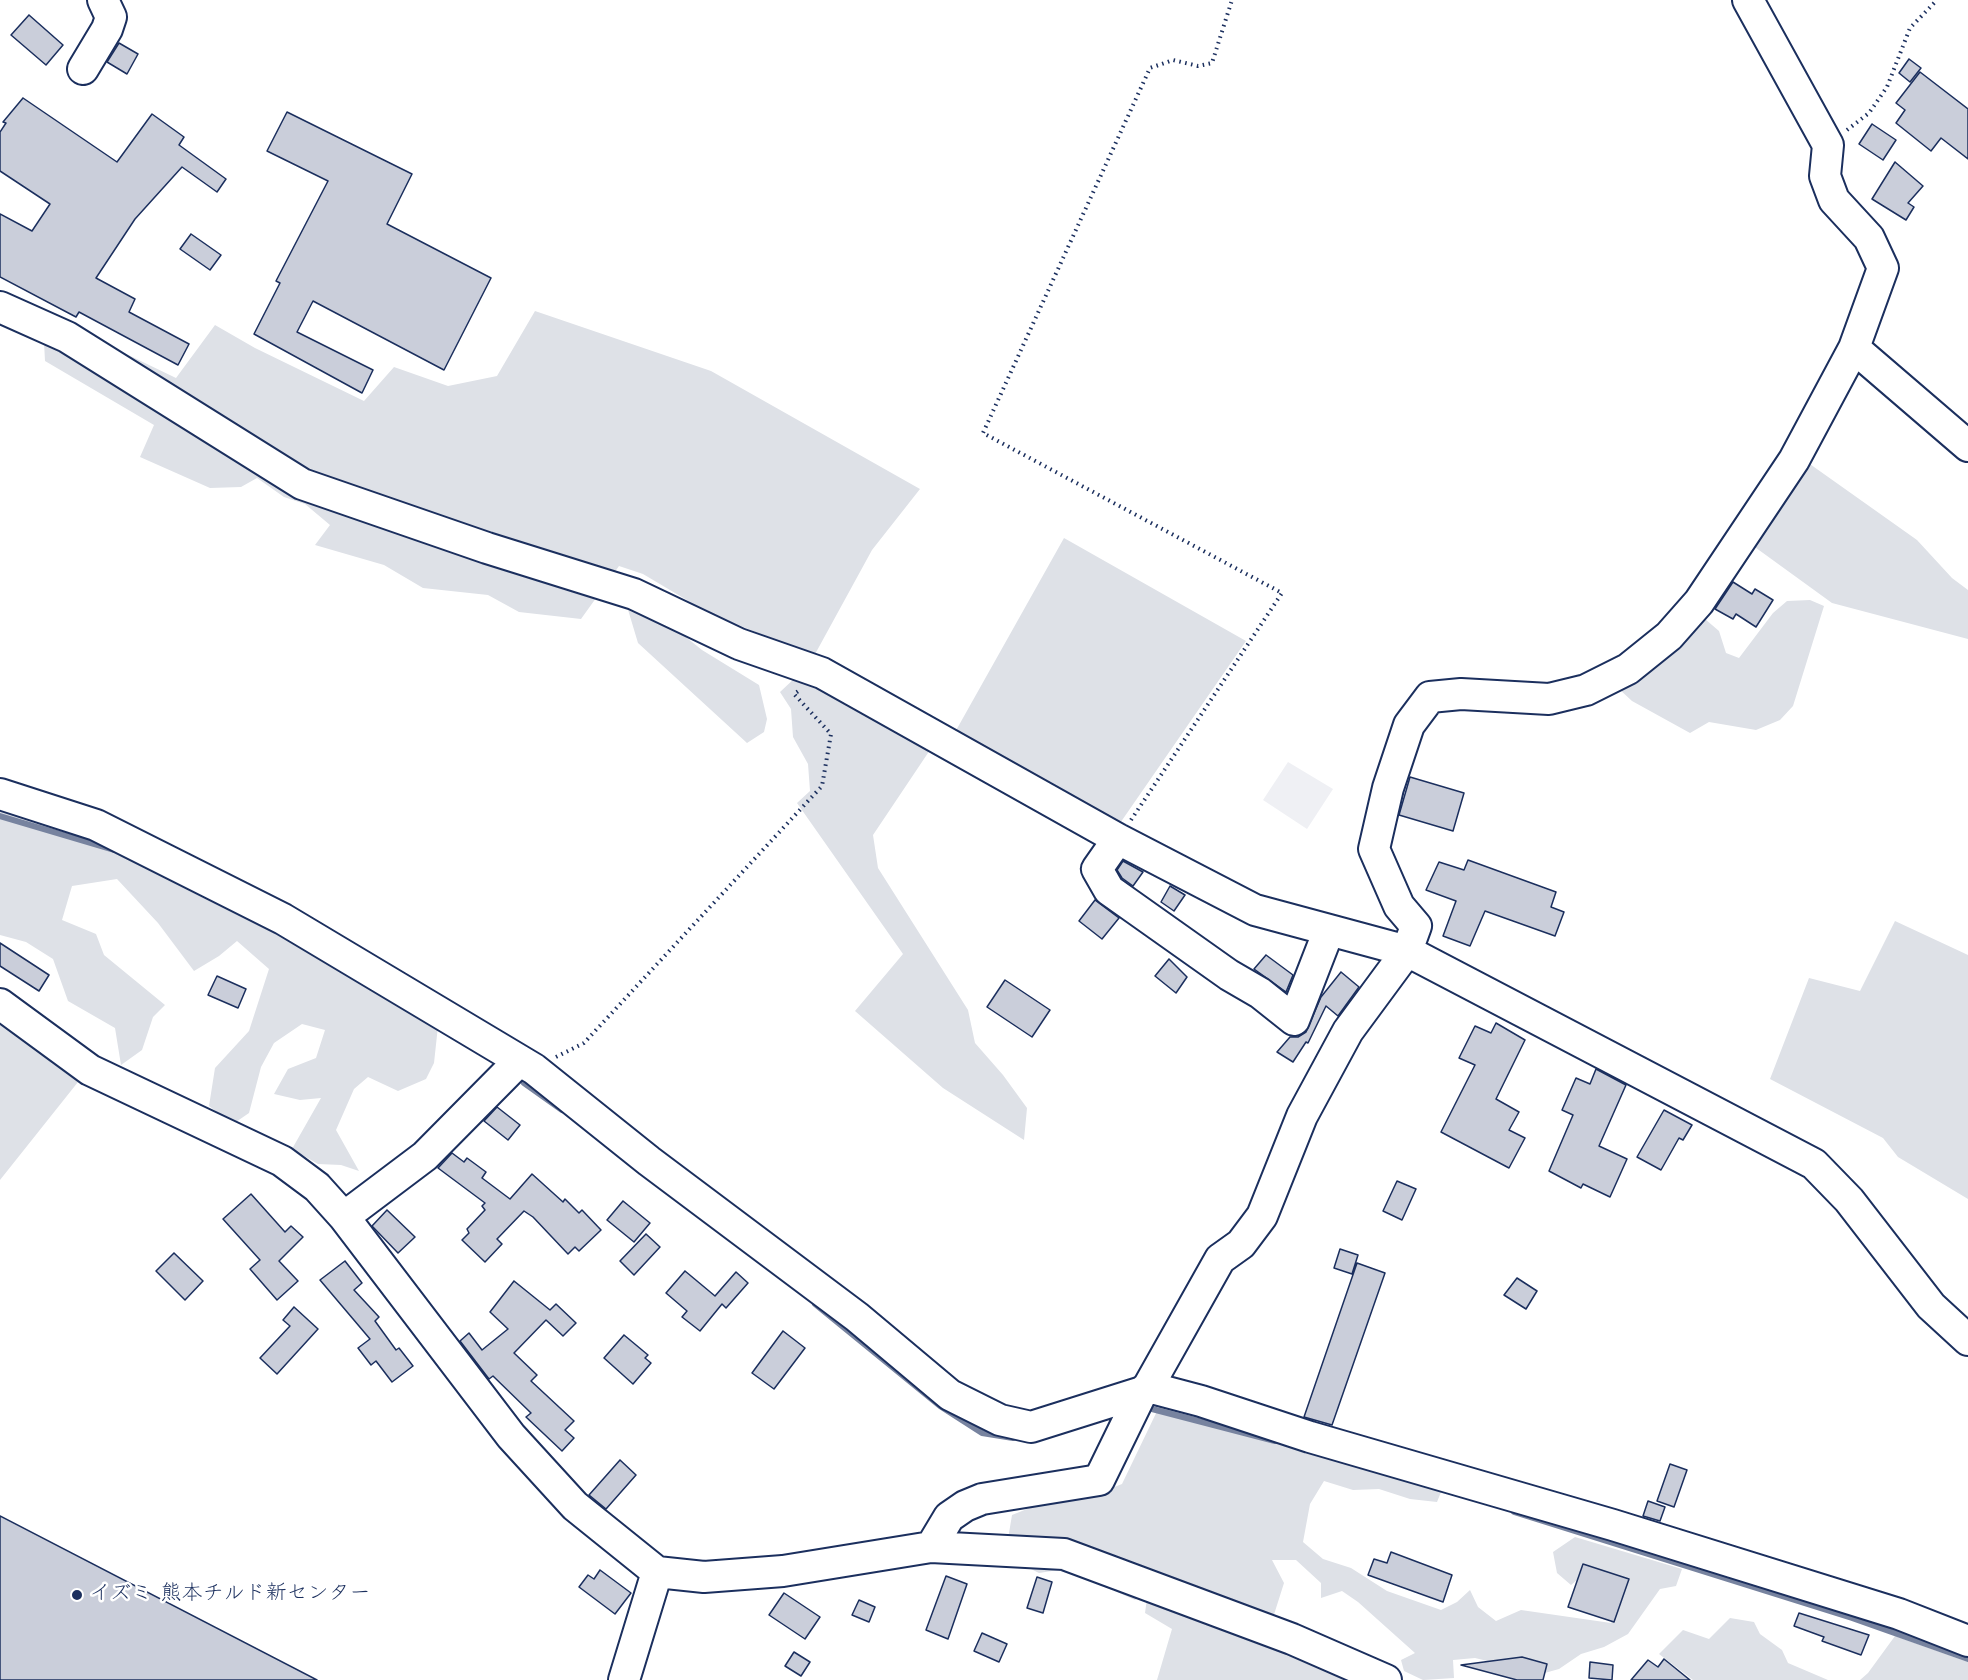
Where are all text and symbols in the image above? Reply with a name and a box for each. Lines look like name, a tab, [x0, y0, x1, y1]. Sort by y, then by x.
place label: イズミ 熊本チルド新センター	[89, 1582, 370, 1608]
marker: イズミ 熊本チルド新センター	[70, 1588, 84, 1602]

